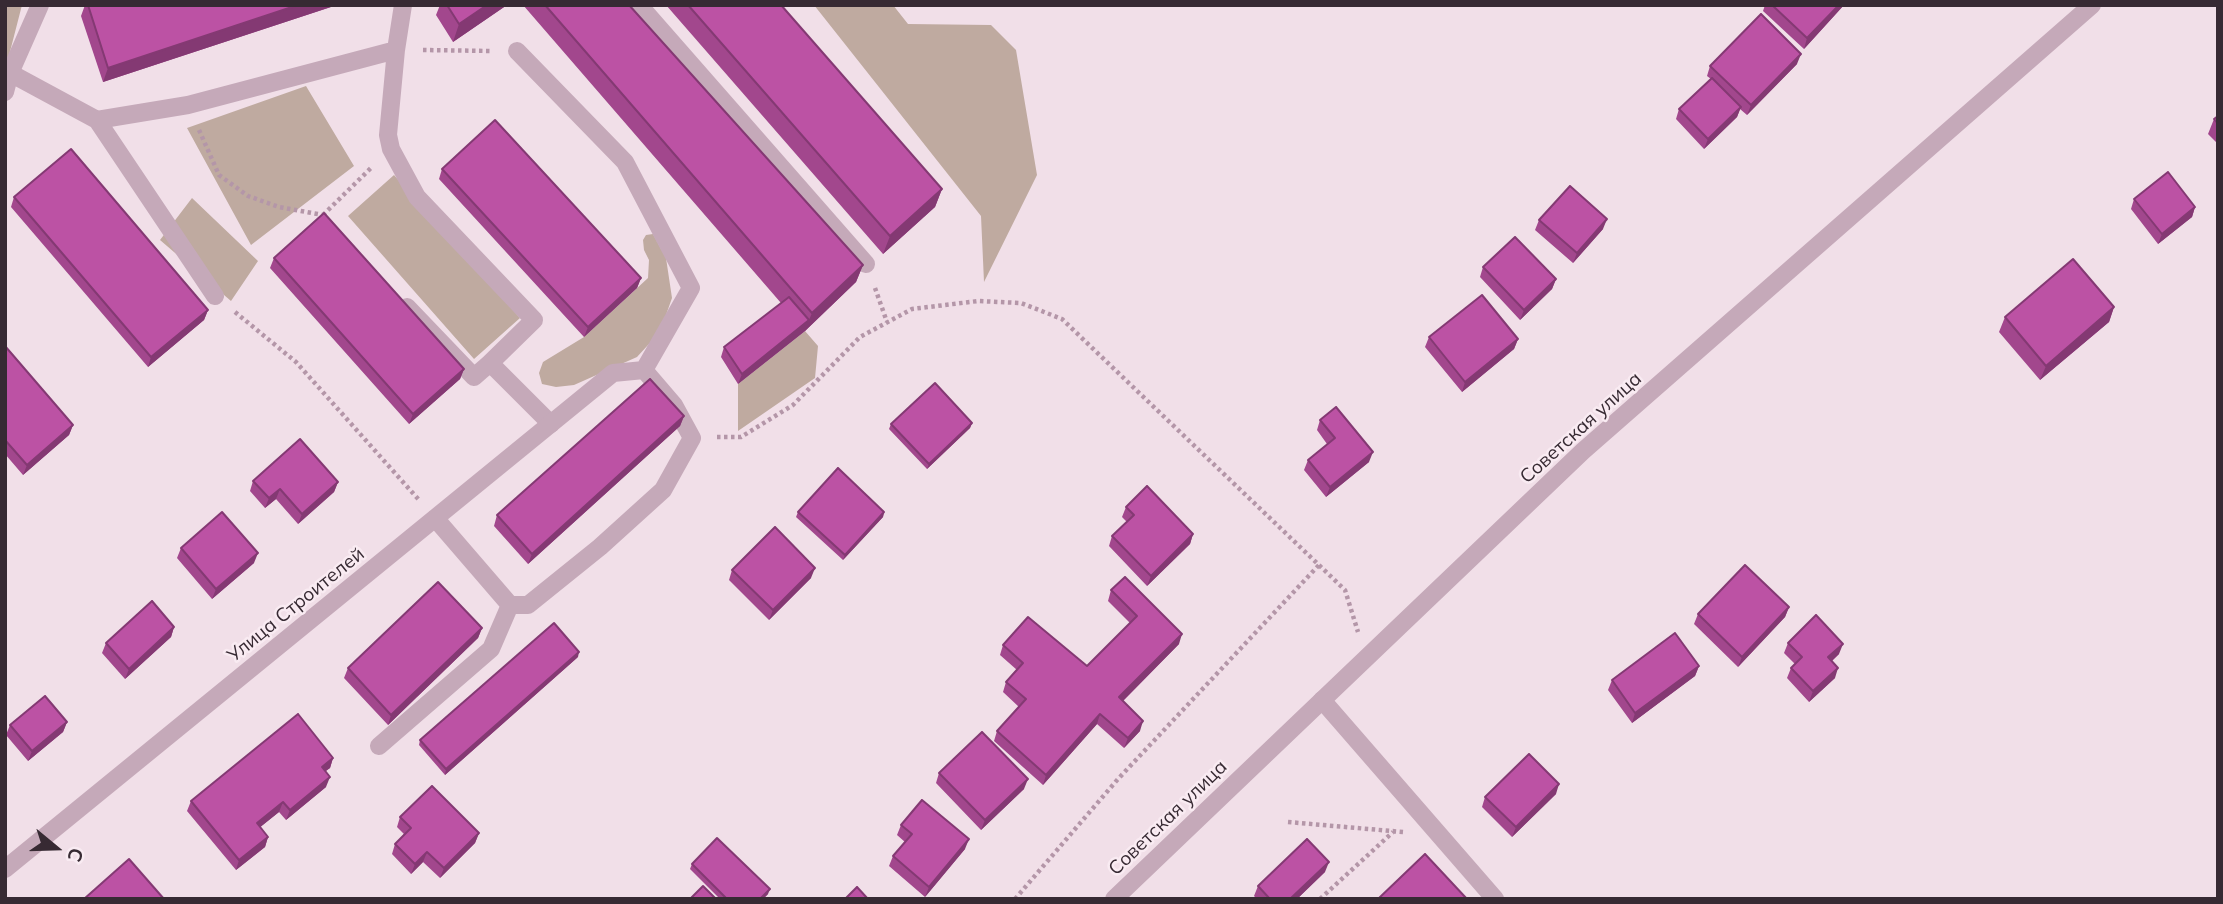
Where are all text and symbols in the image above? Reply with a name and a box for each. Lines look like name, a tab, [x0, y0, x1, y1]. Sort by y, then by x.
street label: Советская улица	[1516, 367, 1646, 489]
street label: Улица Строителей	[223, 543, 369, 667]
street label: Советская улица	[1104, 756, 1232, 880]
north arrow	[21, 813, 91, 883]
text: С	[62, 845, 89, 865]

